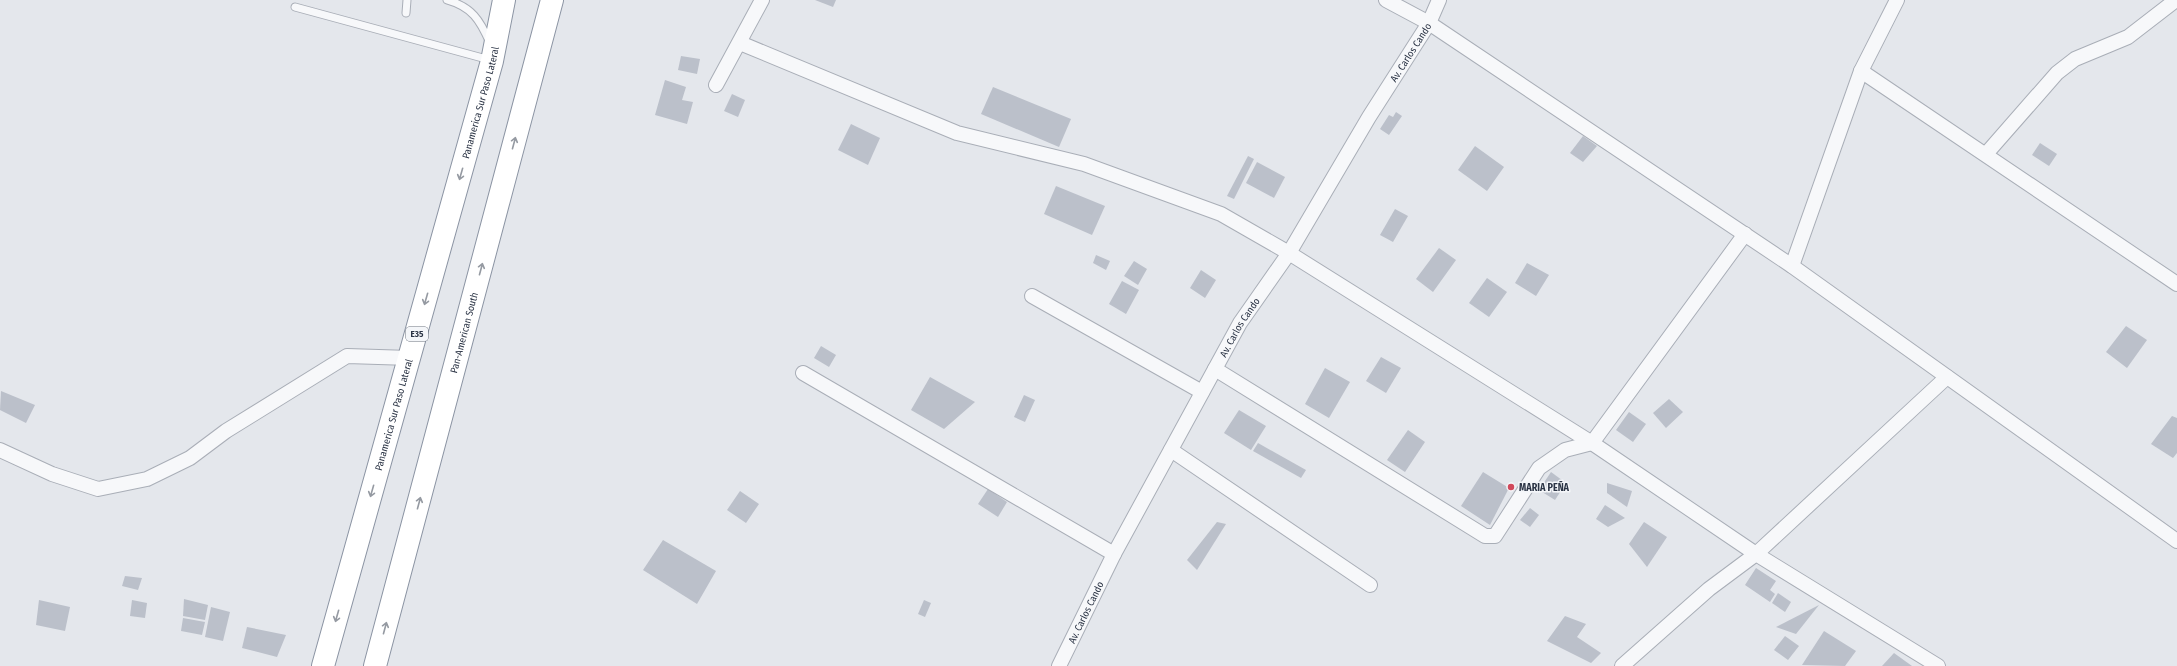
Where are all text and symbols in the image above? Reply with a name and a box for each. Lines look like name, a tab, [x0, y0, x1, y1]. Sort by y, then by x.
street label: Av. Carlos Cando	[1388, 21, 1434, 84]
street label: Panamerica Sur Paso Lateral	[460, 45, 502, 160]
one-way arrow	[511, 137, 519, 150]
one-way arrow	[457, 167, 464, 180]
one-way arrow	[478, 263, 485, 276]
street label: Pan-American South	[448, 291, 481, 375]
one-way arrow	[422, 292, 429, 305]
street label: Av. Carlos Cando	[1218, 296, 1263, 359]
road number: E35	[406, 327, 428, 341]
street label: Panamerica Sur Paso Lateral	[373, 357, 416, 472]
place label: MARIA PEÑA	[1519, 481, 1570, 494]
marker: MARIA PEÑA	[1506, 482, 1516, 492]
one-way arrow	[368, 485, 375, 498]
one-way arrow	[416, 496, 423, 509]
street label: Av. Carlos Cando	[1066, 580, 1107, 646]
one-way arrow	[333, 610, 340, 623]
one-way arrow	[382, 622, 390, 635]

